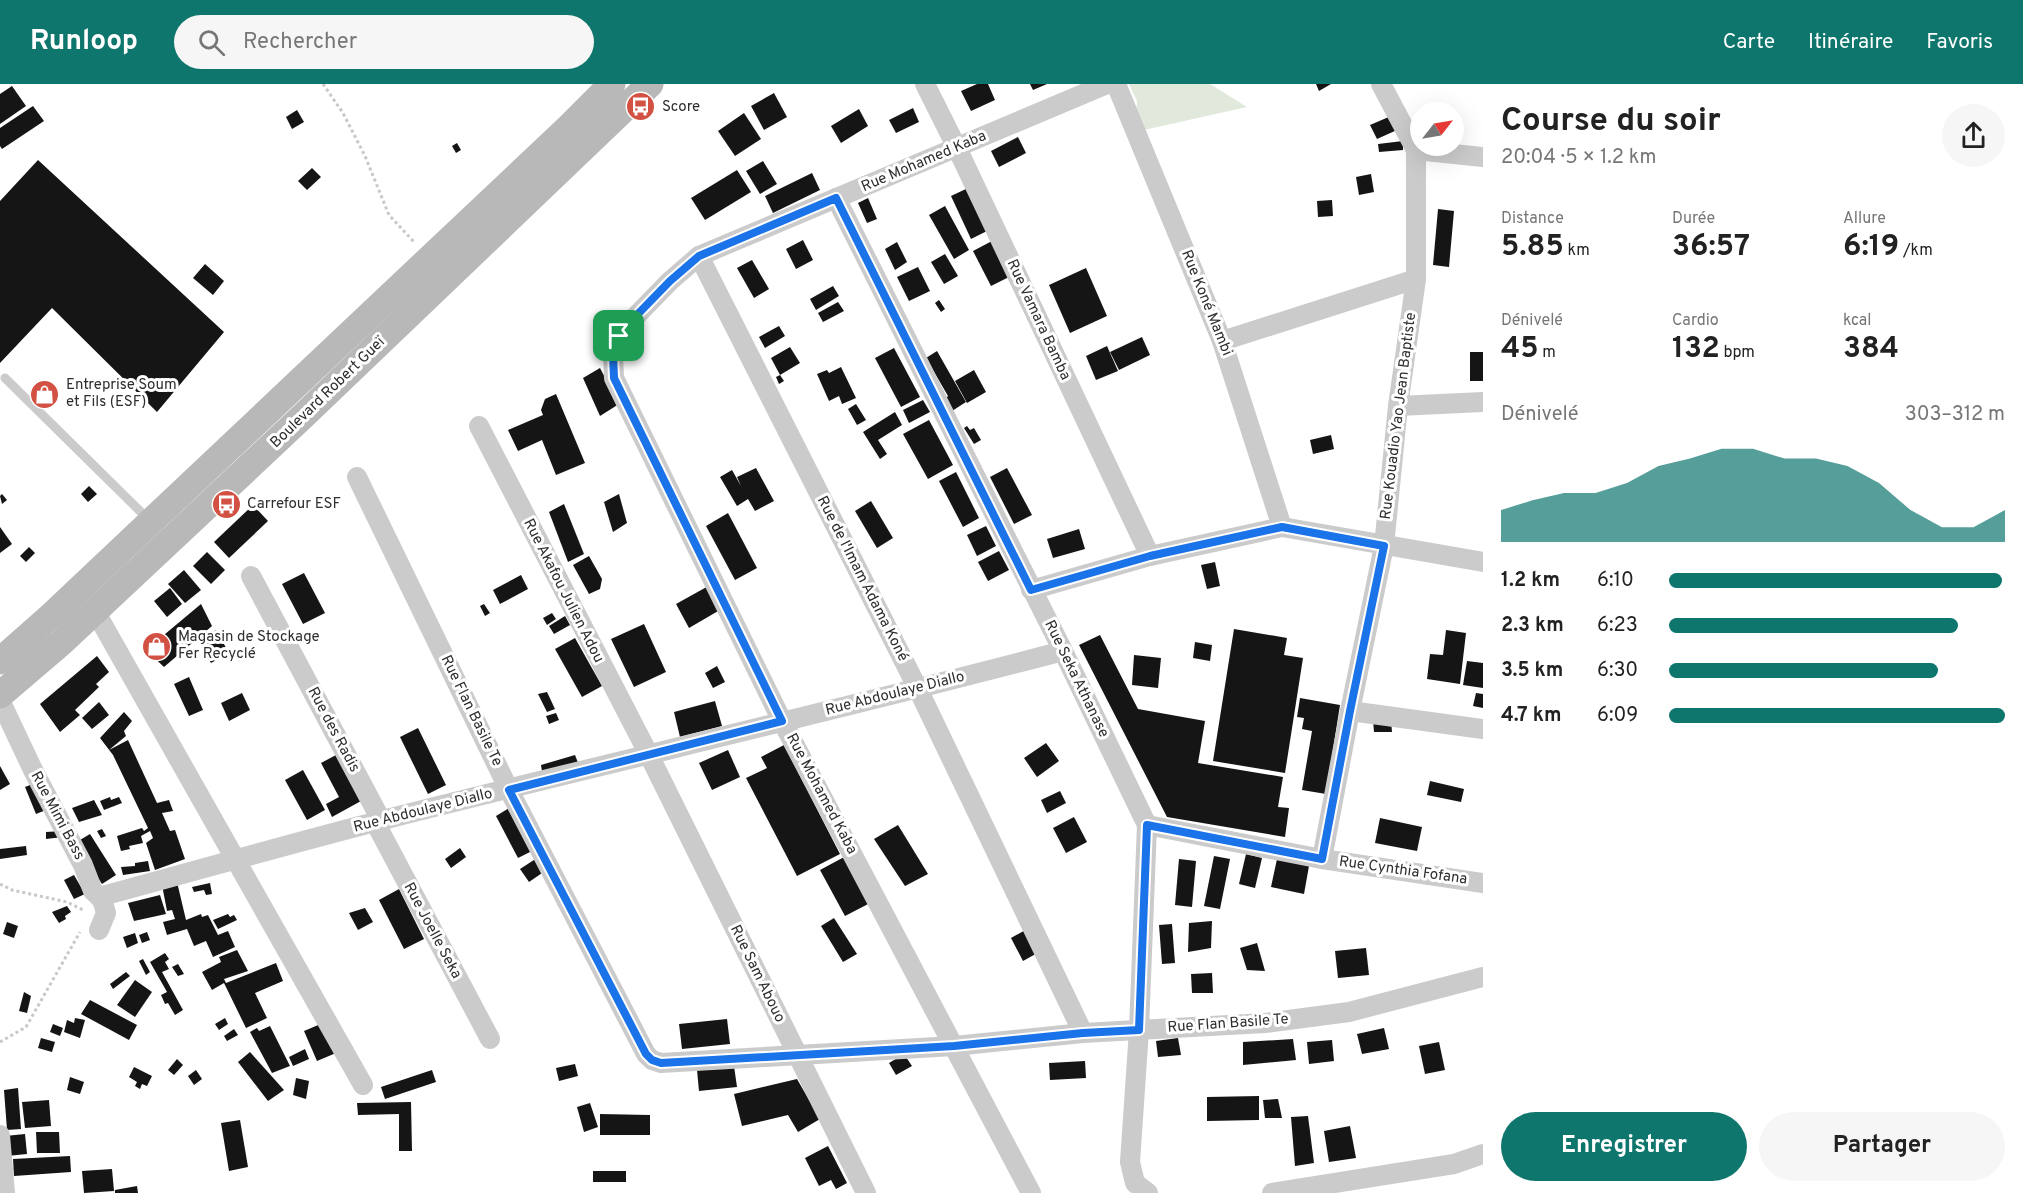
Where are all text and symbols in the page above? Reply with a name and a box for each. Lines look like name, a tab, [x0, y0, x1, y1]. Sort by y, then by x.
search box	[174, 15, 594, 69]
text: Runloop	[30, 24, 138, 60]
icon: search	[195, 26, 228, 59]
text: Rechercher	[243, 29, 357, 56]
text: Carte	[1723, 29, 1775, 56]
text: Itinéraire	[1808, 29, 1893, 56]
text: Favoris	[1926, 29, 1993, 56]
bus stop icon: Score	[625, 91, 657, 123]
place label: Score	[662, 98, 700, 117]
text: Course du soir	[1501, 101, 1721, 143]
north arrow	[1410, 102, 1464, 156]
map controls	[1410, 102, 1464, 156]
button: share	[1942, 104, 2005, 167]
street label: Rue Mohamed Kaba	[859, 127, 989, 197]
text: 20:04 · 5 × 1.2 km	[1501, 145, 1656, 171]
text: Distance	[1501, 209, 1564, 229]
text: Durée	[1672, 209, 1715, 229]
text: Allure	[1843, 209, 1886, 229]
text: 5.85	[1501, 229, 1564, 266]
text: 36:57	[1672, 229, 1750, 266]
text: 6:19	[1843, 229, 1899, 266]
text: km	[1564, 241, 1590, 261]
text: /km	[1899, 241, 1933, 261]
street label: Rue Koné Mambi	[1176, 247, 1236, 359]
street label: Rue Vamara Bamba	[1002, 257, 1074, 383]
pin	[593, 310, 644, 361]
street label: Rue Kouadio Yao Jean Baptiste	[1377, 311, 1421, 521]
text: Dénivelé	[1501, 311, 1563, 331]
text: Cardio	[1672, 311, 1719, 331]
text: kcal	[1843, 311, 1871, 331]
icon: arrive	[602, 319, 635, 352]
text: 45	[1501, 331, 1539, 368]
text: 132	[1672, 331, 1720, 368]
text: 384	[1843, 331, 1899, 368]
street label: Boulevard Robert Gueï	[267, 333, 390, 453]
text: m	[1539, 343, 1556, 363]
text: bpm	[1720, 343, 1755, 363]
place label: Entreprise Soum et Fils (ESF)	[66, 376, 177, 412]
shop icon: Entreprise Soum et Fils (ESF)	[29, 378, 61, 410]
text: Dénivelé	[1501, 402, 1578, 428]
text: 303–312 m	[1905, 402, 2005, 428]
bus stop icon: Carrefour ESF	[210, 488, 242, 520]
street label: Rue de l'Imam Adama Koné	[812, 493, 912, 665]
place label: Carrefour ESF	[247, 495, 341, 514]
street label: Rue Akafou Julien Adou	[518, 516, 608, 666]
text: 1.2 km	[1501, 568, 1560, 594]
text: 6:10	[1597, 568, 1634, 594]
text: 2.3 km	[1501, 613, 1564, 639]
text: 6:23	[1597, 613, 1638, 639]
street label: Rue Seka Athanase	[1039, 617, 1113, 741]
place label: Magasin de Stockage Fer Recyclé	[178, 628, 320, 664]
shop icon: Magasin de Stockage Fer Recyclé	[141, 630, 173, 662]
street label: Rue Flan Basile Te	[436, 652, 506, 770]
text: 3.5 km	[1501, 658, 1563, 684]
text: 6:30	[1597, 658, 1638, 684]
street label: Rue Abdoulaye Diallo	[824, 668, 966, 720]
street label: Rue des Radis	[303, 684, 363, 776]
text: 4.7 km	[1501, 703, 1561, 729]
text: 6:09	[1597, 703, 1638, 729]
street label: Rue Mohamed Kaba	[781, 730, 861, 858]
street label: Rue Mimi Bass	[26, 768, 88, 864]
street label: Rue Abdoulaye Diallo	[352, 785, 494, 837]
street label: Rue Cynthia Fofana	[1338, 853, 1468, 889]
street label: Rue Joelle Seka	[399, 880, 465, 982]
street label: Rue Sam Abouo	[725, 922, 789, 1026]
street label: Rue Flan Basile Te	[1167, 1010, 1289, 1038]
button: Enregistrer	[1501, 1112, 1747, 1181]
button: Partager	[1759, 1112, 2005, 1181]

